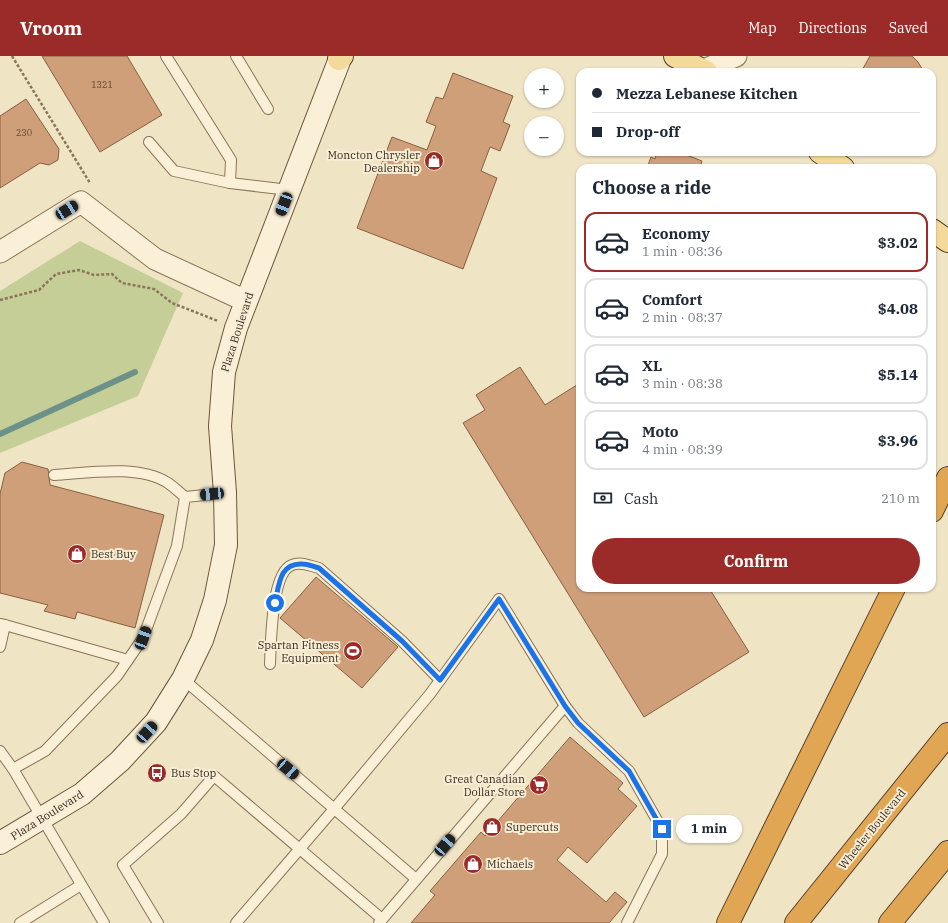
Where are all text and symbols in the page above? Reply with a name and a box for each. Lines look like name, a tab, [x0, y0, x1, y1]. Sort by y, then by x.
text: Vroom	[20, 16, 82, 40]
text: Map	[748, 19, 777, 37]
text: Directions	[799, 19, 867, 37]
text: Saved	[889, 19, 928, 37]
map controls	[524, 68, 564, 156]
button: +	[524, 68, 564, 108]
house number: 1321	[91, 79, 113, 90]
text: Mezza Lebanese Kitchen	[616, 84, 798, 103]
button: −	[524, 116, 564, 156]
text: Drop-off	[616, 122, 680, 141]
house number: 230	[16, 127, 32, 138]
place label: Moncton Chrysler Dealership	[327, 148, 420, 175]
shop icon: Moncton Chrysler Dealership	[423, 150, 445, 172]
text: Choose a ride	[592, 176, 711, 199]
car	[274, 191, 294, 217]
car	[54, 199, 80, 221]
icon: car	[594, 224, 630, 260]
text: Economy	[642, 224, 710, 243]
text: $3.02	[878, 233, 918, 252]
text: 1 min · 08:36	[642, 243, 723, 260]
street label: Plaza Boulevard	[217, 290, 257, 374]
icon: car	[594, 290, 630, 326]
text: Comfort	[642, 290, 702, 309]
text: $4.08	[878, 299, 918, 318]
text: 2 min · 08:37	[642, 309, 723, 326]
icon: car	[594, 356, 630, 392]
text: XL	[642, 356, 662, 375]
text: $5.14	[878, 365, 918, 384]
text: 3 min · 08:38	[642, 375, 723, 392]
icon: car	[594, 422, 630, 458]
text: Moto	[642, 422, 679, 441]
text: $3.96	[878, 431, 918, 450]
text: 4 min · 08:39	[642, 441, 723, 458]
car	[200, 487, 224, 501]
icon: cash	[592, 487, 614, 509]
text: Cash	[624, 489, 658, 508]
text: 210 m	[881, 490, 920, 507]
button: Confirm	[592, 538, 920, 584]
shop icon: Best Buy	[66, 543, 88, 565]
place label: Best Buy	[91, 547, 136, 561]
route start	[266, 594, 284, 612]
car	[133, 625, 153, 651]
place label: Spartan Fitness Equipment	[258, 638, 339, 665]
sports icon: Spartan Fitness Equipment	[342, 640, 364, 662]
car	[135, 719, 159, 745]
car	[275, 757, 301, 781]
bus stop icon: Bus Stop	[146, 762, 168, 784]
place label: Bus Stop	[171, 766, 217, 780]
place label: Great Canadian Dollar Store	[445, 772, 525, 799]
supermarket icon: Great Canadian Dollar Store	[528, 774, 550, 796]
street label: Wheeler Boulevard	[835, 786, 909, 872]
street label: Plaza Boulevard	[8, 787, 86, 843]
callout: 1 min	[676, 815, 742, 843]
shop icon: Supercuts	[481, 816, 503, 838]
place label: Supercuts	[506, 820, 559, 834]
route end	[653, 820, 671, 838]
text: 1 min	[691, 820, 727, 837]
car	[433, 832, 457, 858]
shop icon: Michaels	[462, 853, 484, 875]
place label: Michaels	[487, 857, 533, 871]

